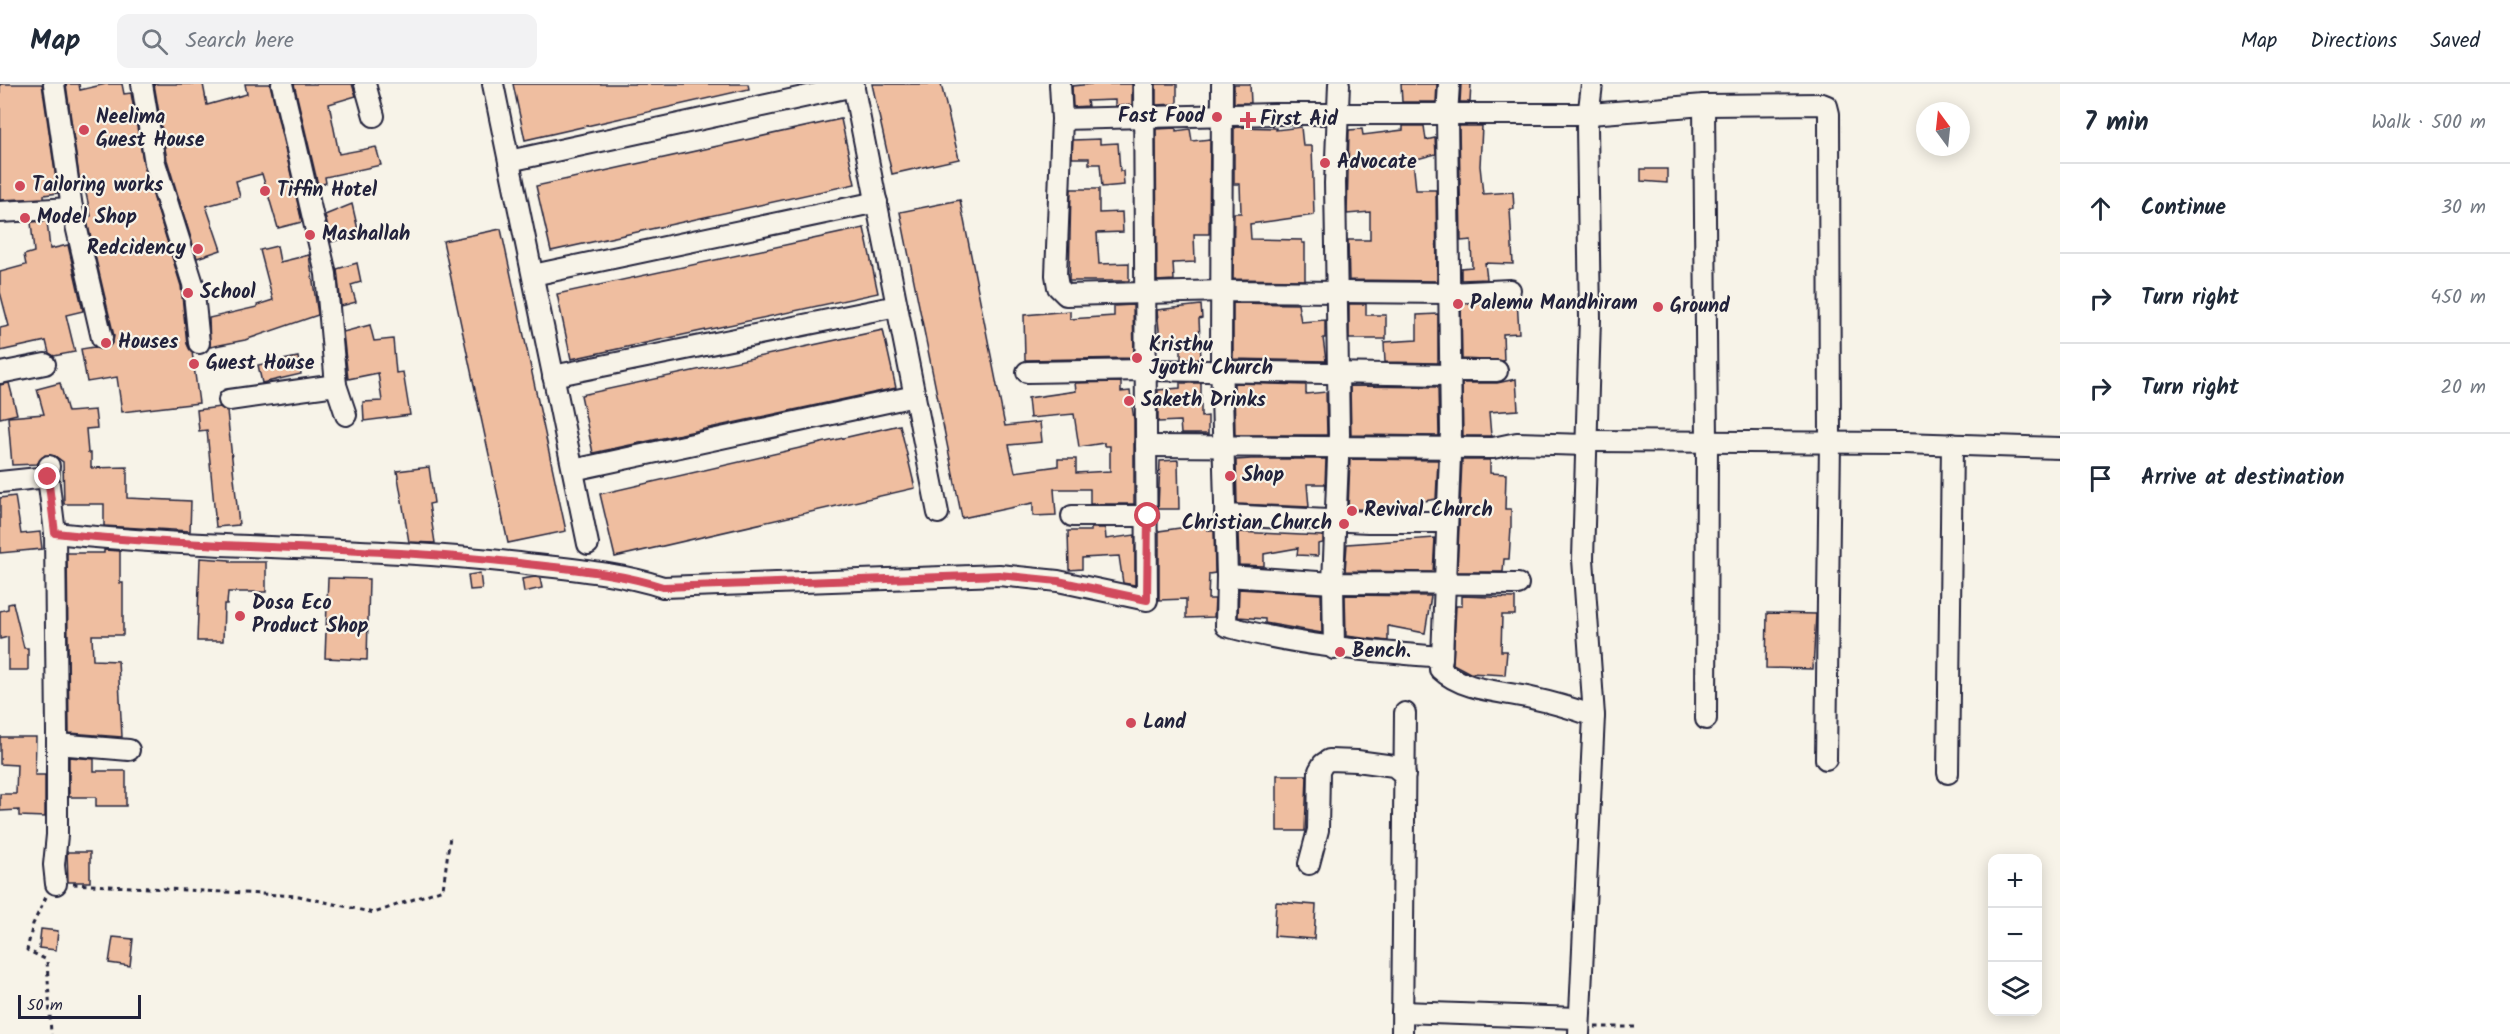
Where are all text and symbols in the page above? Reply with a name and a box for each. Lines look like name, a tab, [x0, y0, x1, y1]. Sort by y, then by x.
search box	[117, 14, 537, 68]
text: Map	[30, 19, 81, 64]
text: Search here	[186, 24, 294, 59]
icon: search	[138, 25, 171, 58]
text: Map	[2241, 25, 2277, 58]
text: Directions	[2310, 25, 2397, 58]
text: Saved	[2430, 25, 2480, 58]
place label: Fast Food	[1118, 101, 1206, 133]
place label: Neelima Guest House	[96, 102, 205, 157]
north arrow	[1916, 102, 1970, 156]
text: 7 min	[2084, 102, 2149, 144]
place label: First Aid	[1260, 104, 1339, 136]
text: Walk · 500 m	[2371, 107, 2486, 139]
marker: Fast Food	[1210, 110, 1224, 124]
marker: First Aid	[1241, 113, 1255, 127]
marker: Neelima Guest House	[77, 123, 91, 137]
place label: Advocate	[1337, 147, 1417, 179]
marker: Advocate	[1318, 156, 1332, 170]
place label: Tailoring works	[32, 170, 164, 202]
place label: Tiffin Hotel	[277, 175, 378, 207]
marker: Tailoring works	[13, 179, 27, 193]
marker: Tiffin Hotel	[258, 184, 272, 198]
text: Continue	[2141, 191, 2226, 226]
icon: ahead	[2084, 192, 2117, 225]
text: 30 m	[2441, 192, 2486, 224]
place label: Model Shop	[37, 202, 137, 234]
marker: Model Shop	[18, 211, 32, 225]
place label: Mashallah	[322, 219, 410, 251]
marker: Mashallah	[303, 228, 317, 242]
place label: Redcidency	[87, 233, 187, 265]
marker: Redcidency	[191, 242, 205, 256]
place label: School	[200, 277, 256, 309]
text: Turn right	[2141, 281, 2239, 316]
icon: right	[2084, 282, 2117, 315]
text: 450 m	[2430, 282, 2486, 314]
marker: School	[181, 286, 195, 300]
place label: Palemu Mandhiram	[1470, 288, 1638, 320]
place label: Ground	[1670, 291, 1731, 323]
marker: Palemu Mandhiram	[1451, 297, 1465, 311]
marker: Ground	[1651, 300, 1665, 314]
place label: Houses	[118, 327, 179, 359]
place label: Kristhu Jyothi Church	[1149, 330, 1273, 385]
marker: Houses	[99, 336, 113, 350]
place label: Guest House	[206, 348, 315, 380]
marker: Kristhu Jyothi Church	[1130, 351, 1144, 365]
marker: Guest House	[187, 357, 201, 371]
text: Turn right	[2141, 371, 2239, 406]
icon: right	[2084, 372, 2117, 405]
text: 20 m	[2440, 372, 2486, 404]
place label: Saketh Drinks	[1141, 385, 1267, 417]
marker: Saketh Drinks	[1122, 394, 1136, 408]
place label: Shop	[1242, 460, 1284, 492]
text: Arrive at destination	[2141, 461, 2344, 496]
icon: arrive	[2084, 462, 2117, 495]
route end	[34, 463, 60, 489]
marker: Shop	[1223, 469, 1237, 483]
place label: Revival Church	[1364, 495, 1493, 527]
route start	[1134, 502, 1160, 528]
marker: Revival Church	[1345, 504, 1359, 518]
place label: Christian Church	[1182, 508, 1332, 540]
marker: Christian Church	[1337, 517, 1351, 531]
place label: Dosa Eco Product Shop	[252, 588, 369, 643]
marker: Dosa Eco Product Shop	[233, 609, 247, 623]
place label: Bench.	[1352, 636, 1411, 668]
marker: Bench.	[1333, 645, 1347, 659]
place label: Land	[1143, 707, 1187, 739]
marker: Land	[1124, 716, 1138, 730]
map controls	[1988, 854, 2042, 1016]
button: +	[1988, 854, 2042, 908]
button: −	[1988, 908, 2042, 962]
button: layers	[1988, 962, 2042, 1016]
scale bar	[18, 992, 141, 1020]
text: 50 m	[27, 993, 63, 1018]

